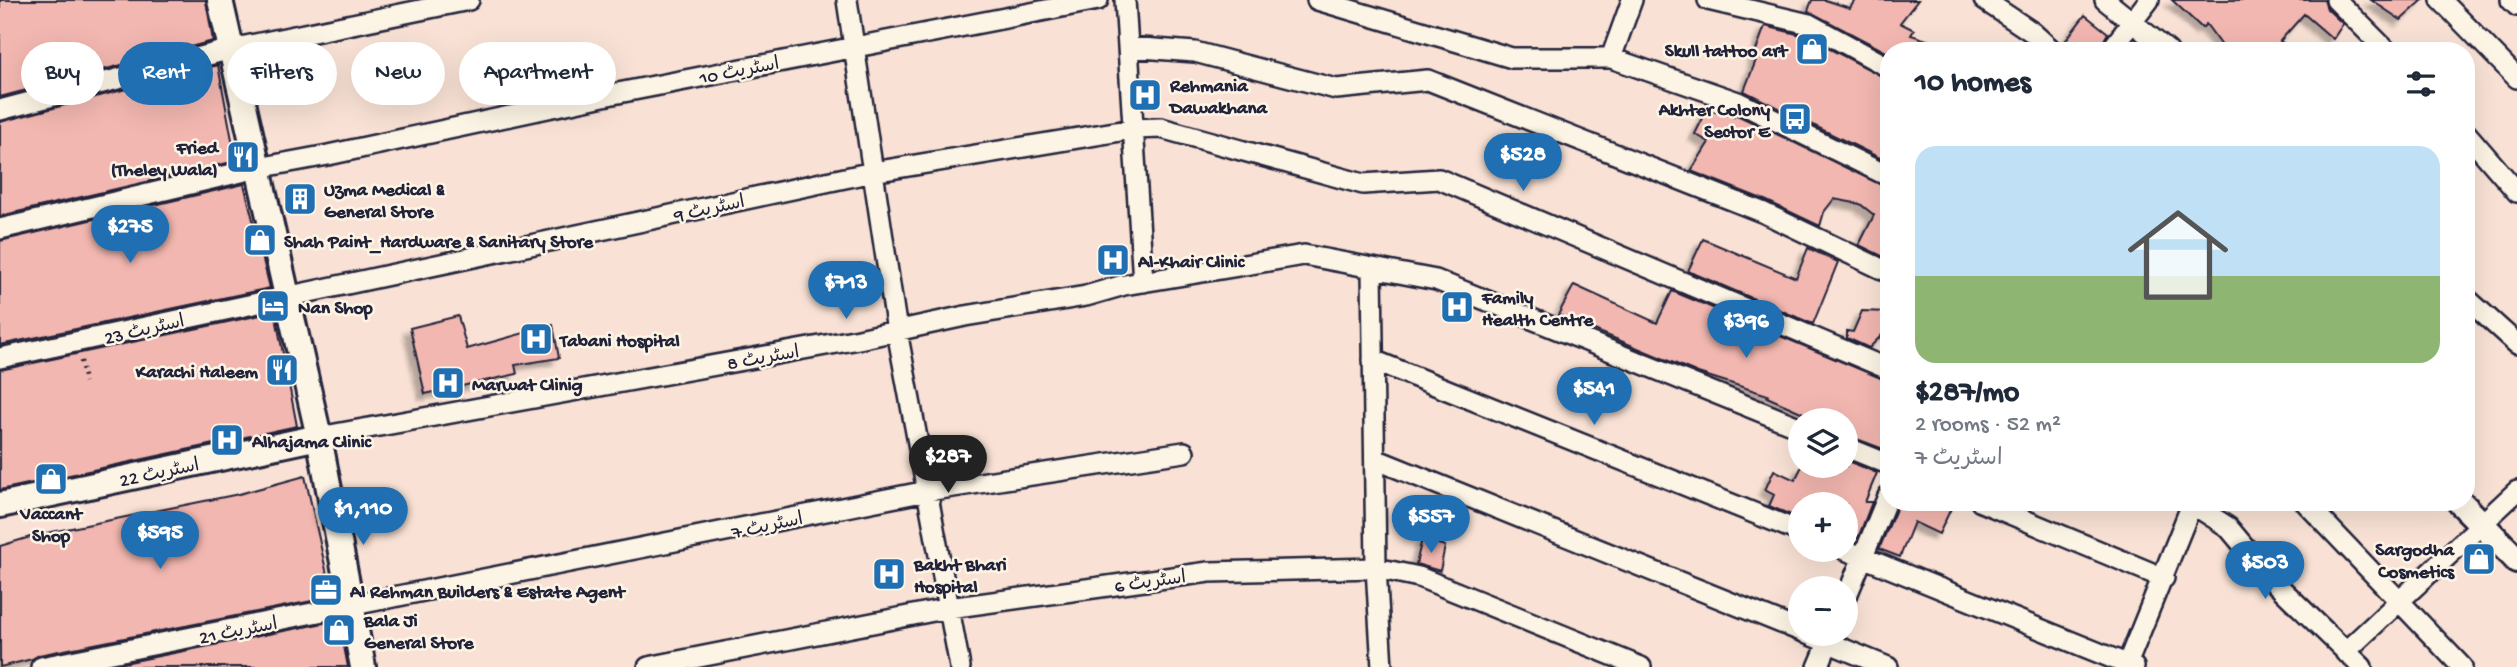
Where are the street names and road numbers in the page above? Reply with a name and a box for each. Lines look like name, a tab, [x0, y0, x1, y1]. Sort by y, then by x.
street label: اسٹریٹ 10	[697, 53, 782, 92]
street label: اسٹریٹ 9	[671, 192, 747, 229]
street label: اسٹریٹ 23	[102, 311, 187, 352]
street label: اسٹریٹ 8	[726, 342, 801, 377]
street label: اسٹریٹ 22	[118, 455, 202, 494]
street label: اسٹریٹ 7	[729, 509, 806, 546]
street label: اسٹریٹ 6	[1113, 567, 1188, 600]
street label: اسٹریٹ 21	[197, 614, 280, 651]

